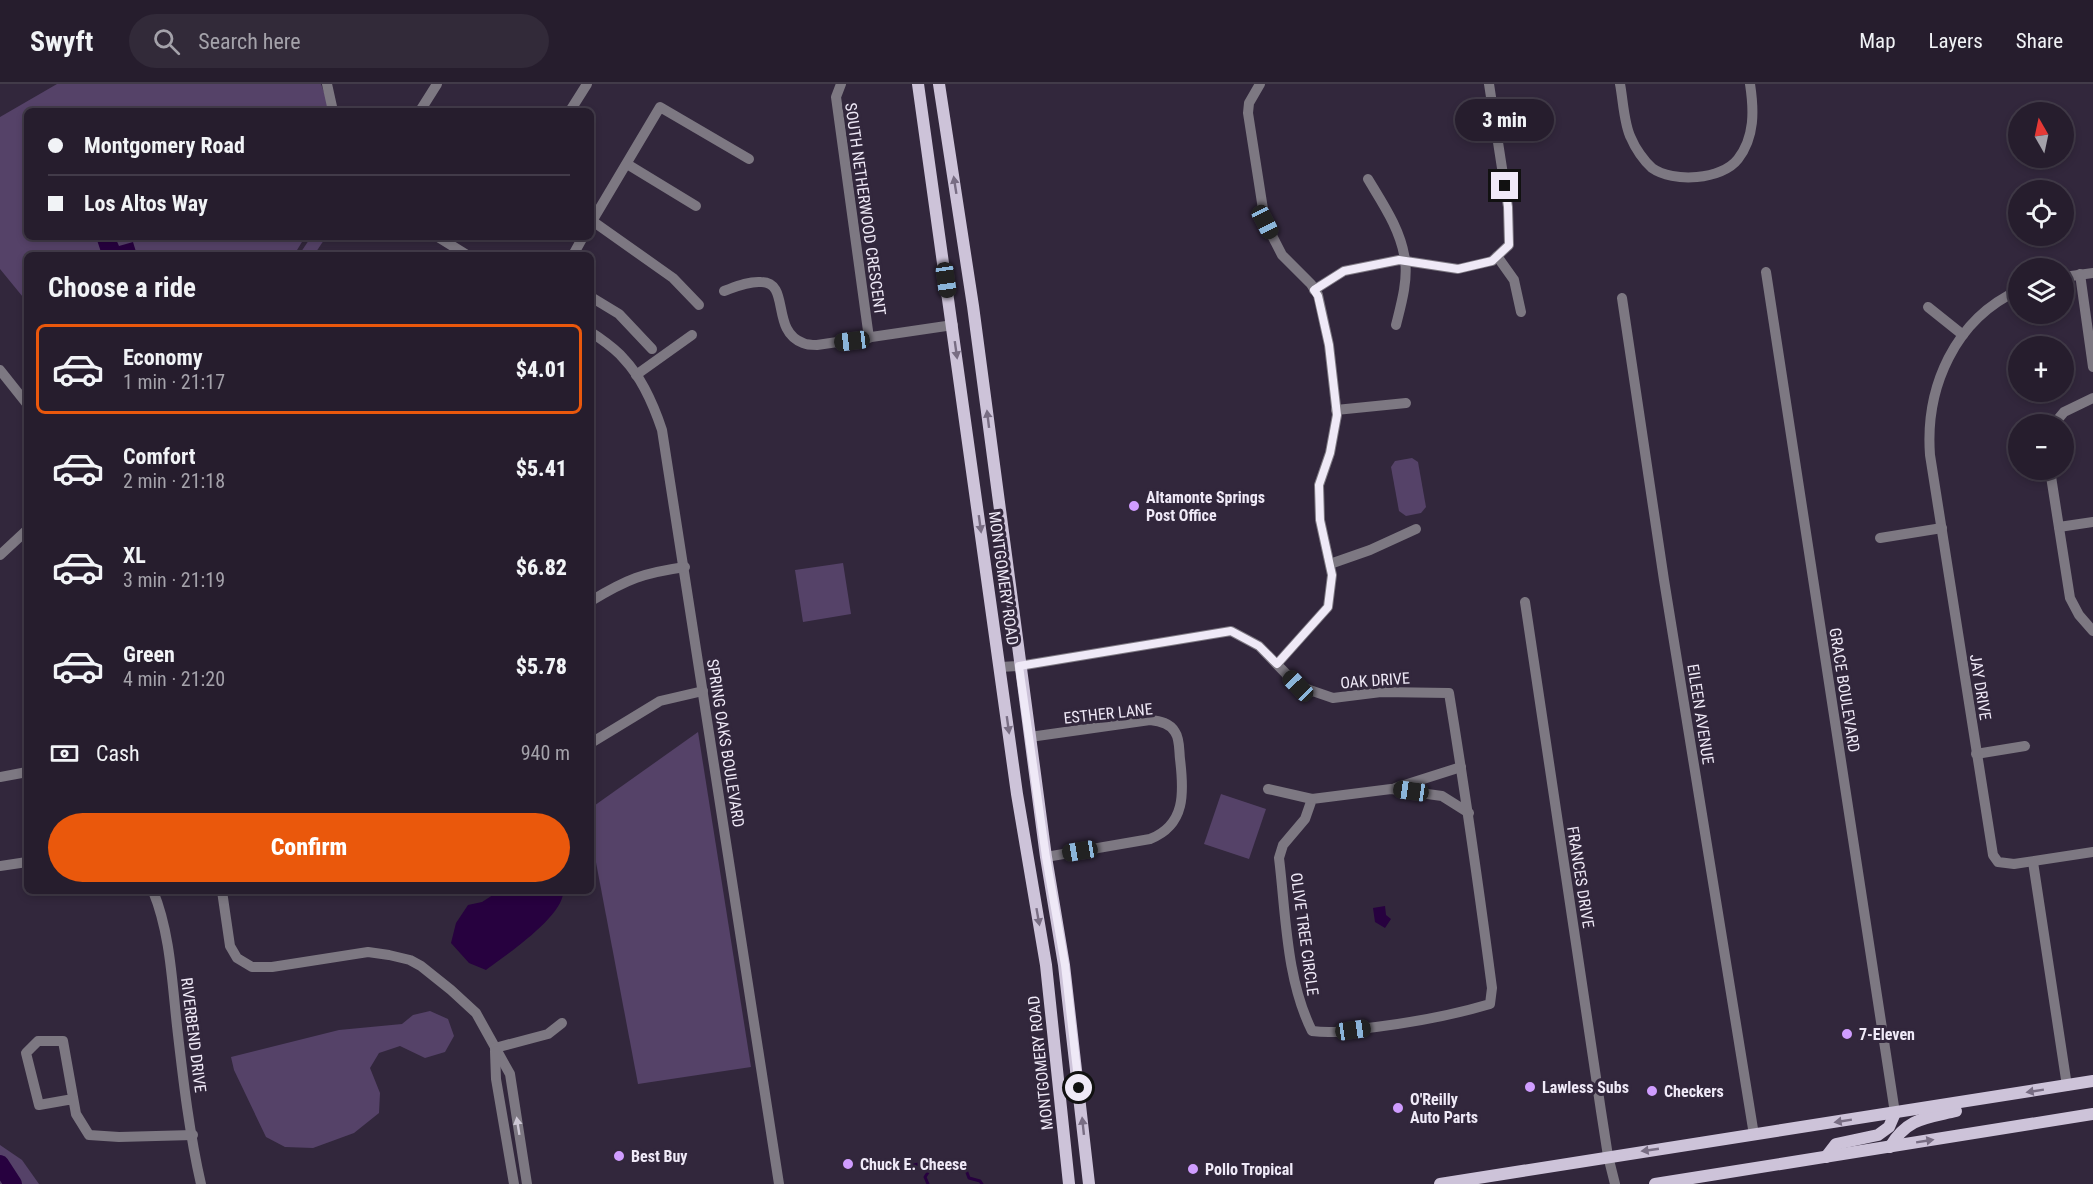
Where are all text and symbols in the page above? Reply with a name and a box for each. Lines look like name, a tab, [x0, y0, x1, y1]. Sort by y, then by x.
search box	[129, 14, 549, 68]
text: Swyft	[30, 25, 93, 58]
icon: search	[150, 25, 183, 58]
text: Search here	[198, 29, 301, 54]
text: Map	[1859, 29, 1896, 53]
text: Layers	[1929, 29, 1983, 53]
text: Share	[2016, 29, 2063, 53]
callout: 3 min	[1456, 99, 1555, 141]
street label: SOUTH NETHERWOOD CRESCENT	[841, 101, 890, 317]
north arrow	[2008, 102, 2074, 168]
map controls	[2008, 102, 2074, 480]
text: 3 min	[1482, 108, 1527, 132]
text: Montgomery Road	[84, 133, 245, 158]
route end	[1491, 172, 1518, 199]
one-way arrow	[950, 175, 959, 194]
button: locate	[2008, 180, 2074, 246]
text: Los Altos Way	[84, 191, 208, 216]
car	[1249, 202, 1281, 242]
button: layers	[2008, 258, 2074, 324]
car	[935, 261, 957, 299]
text: Choose a ride	[48, 272, 196, 304]
car	[833, 330, 871, 352]
button: +	[2008, 336, 2074, 402]
one-way arrow	[952, 340, 961, 359]
icon: car	[51, 342, 105, 396]
text: Economy	[123, 345, 203, 370]
text: $4.01	[516, 357, 567, 382]
text: 1 min · 21:17	[123, 370, 225, 394]
one-way arrow	[983, 410, 993, 429]
button: −	[2008, 414, 2074, 480]
icon: car	[51, 441, 105, 495]
text: Comfort	[123, 444, 196, 469]
text: $5.41	[516, 456, 567, 481]
text: 2 min · 21:18	[123, 469, 225, 493]
place label: Altamonte Springs Post Office	[1146, 488, 1265, 525]
marker: Altamonte Springs Post Office	[1127, 499, 1141, 513]
street label: MONTGOMERY ROAD	[985, 510, 1022, 646]
one-way arrow	[976, 515, 985, 534]
icon: car	[51, 540, 105, 594]
text: XL	[123, 543, 146, 568]
text: $6.82	[516, 555, 567, 580]
text: 3 min · 21:19	[123, 568, 225, 592]
street label: GRACE BOULEVARD	[1825, 626, 1864, 754]
icon: car	[51, 639, 105, 693]
text: Green	[123, 642, 175, 667]
street label: JAY DRIVE	[1966, 653, 1995, 722]
text: $5.78	[516, 654, 567, 679]
street label: SPRING OAKS BOULEVARD	[703, 658, 748, 829]
street label: EILEEN AVENUE	[1683, 663, 1718, 766]
text: 4 min · 21:20	[123, 667, 225, 691]
car	[1279, 667, 1317, 705]
street label: OAK DRIVE	[1340, 669, 1410, 692]
street label: ESTHER LANE	[1063, 699, 1154, 728]
one-way arrow	[1003, 715, 1012, 734]
icon: cash	[48, 737, 81, 770]
text: Cash	[96, 741, 140, 766]
text: 940 m	[521, 741, 570, 765]
car	[1392, 780, 1430, 802]
button: Confirm	[48, 813, 570, 882]
street label: FRANCES DRIVE	[1563, 825, 1598, 929]
car	[1061, 839, 1099, 863]
street label: OLIVE TREE CIRCLE	[1286, 871, 1323, 997]
one-way arrow	[1034, 908, 1043, 927]
street label: RIVERBEND DRIVE	[177, 976, 210, 1094]
street label: MONTGOMERY ROAD	[1024, 995, 1057, 1131]
car	[1334, 1019, 1372, 1041]
place label: 7-Eleven	[1859, 1025, 1915, 1044]
marker: 7-Eleven	[1840, 1027, 1854, 1041]
route start	[1065, 1074, 1092, 1101]
place label: Lawless Subs	[1542, 1078, 1629, 1097]
marker: Lawless Subs	[1523, 1080, 1537, 1094]
place label: Checkers	[1664, 1082, 1724, 1101]
marker: Checkers	[1645, 1084, 1659, 1098]
one-way arrow	[2026, 1087, 2045, 1096]
place label: O'Reilly Auto Parts	[1410, 1090, 1478, 1127]
marker: O'Reilly Auto Parts	[1391, 1101, 1405, 1115]
one-way arrow	[1078, 1116, 1088, 1135]
one-way arrow	[513, 1117, 522, 1136]
one-way arrow	[1833, 1117, 1852, 1126]
one-way arrow	[1916, 1137, 1935, 1146]
one-way arrow	[1640, 1146, 1659, 1155]
place label: Best Buy	[631, 1147, 687, 1166]
marker: Best Buy	[612, 1149, 626, 1163]
place label: Chuck E. Cheese	[860, 1155, 967, 1174]
marker: Chuck E. Cheese	[841, 1157, 855, 1171]
place label: Pollo Tropical	[1205, 1160, 1293, 1179]
marker: Pollo Tropical	[1186, 1162, 1200, 1176]

